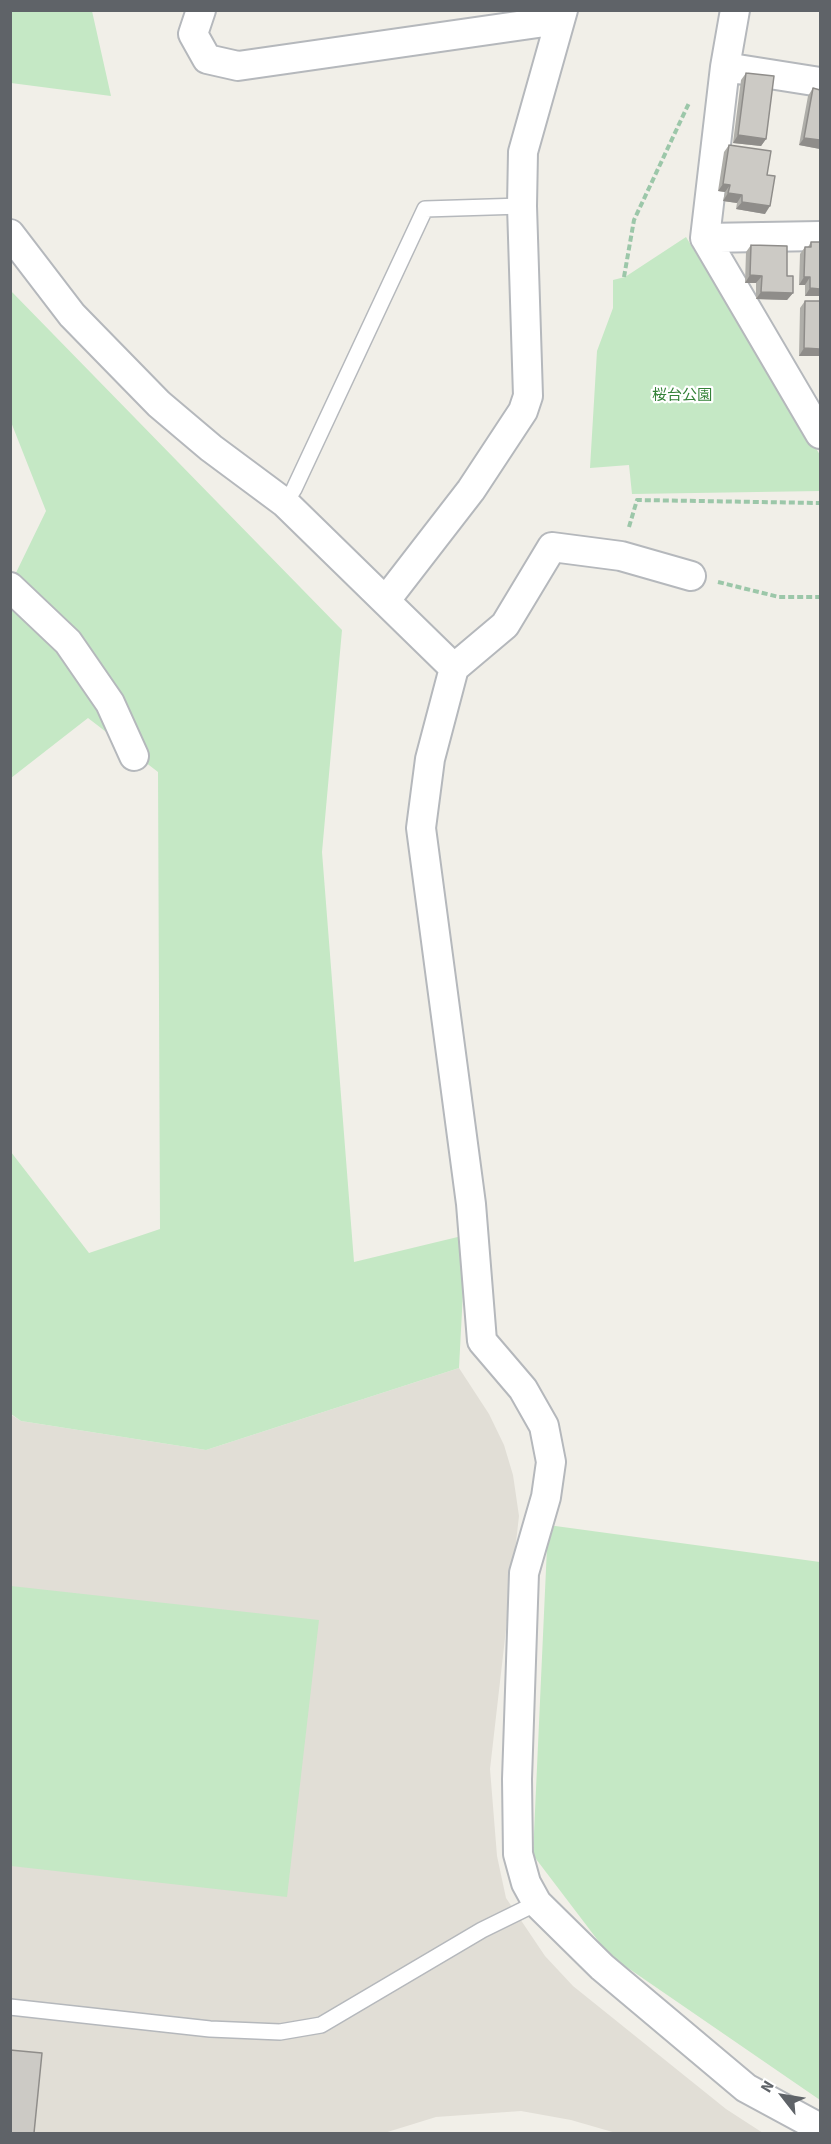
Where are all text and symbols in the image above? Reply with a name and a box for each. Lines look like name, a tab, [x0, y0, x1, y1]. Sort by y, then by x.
park label: 桜台公園	[652, 388, 712, 406]
north arrow	[753, 2066, 813, 2126]
text: N	[755, 2077, 780, 2097]

